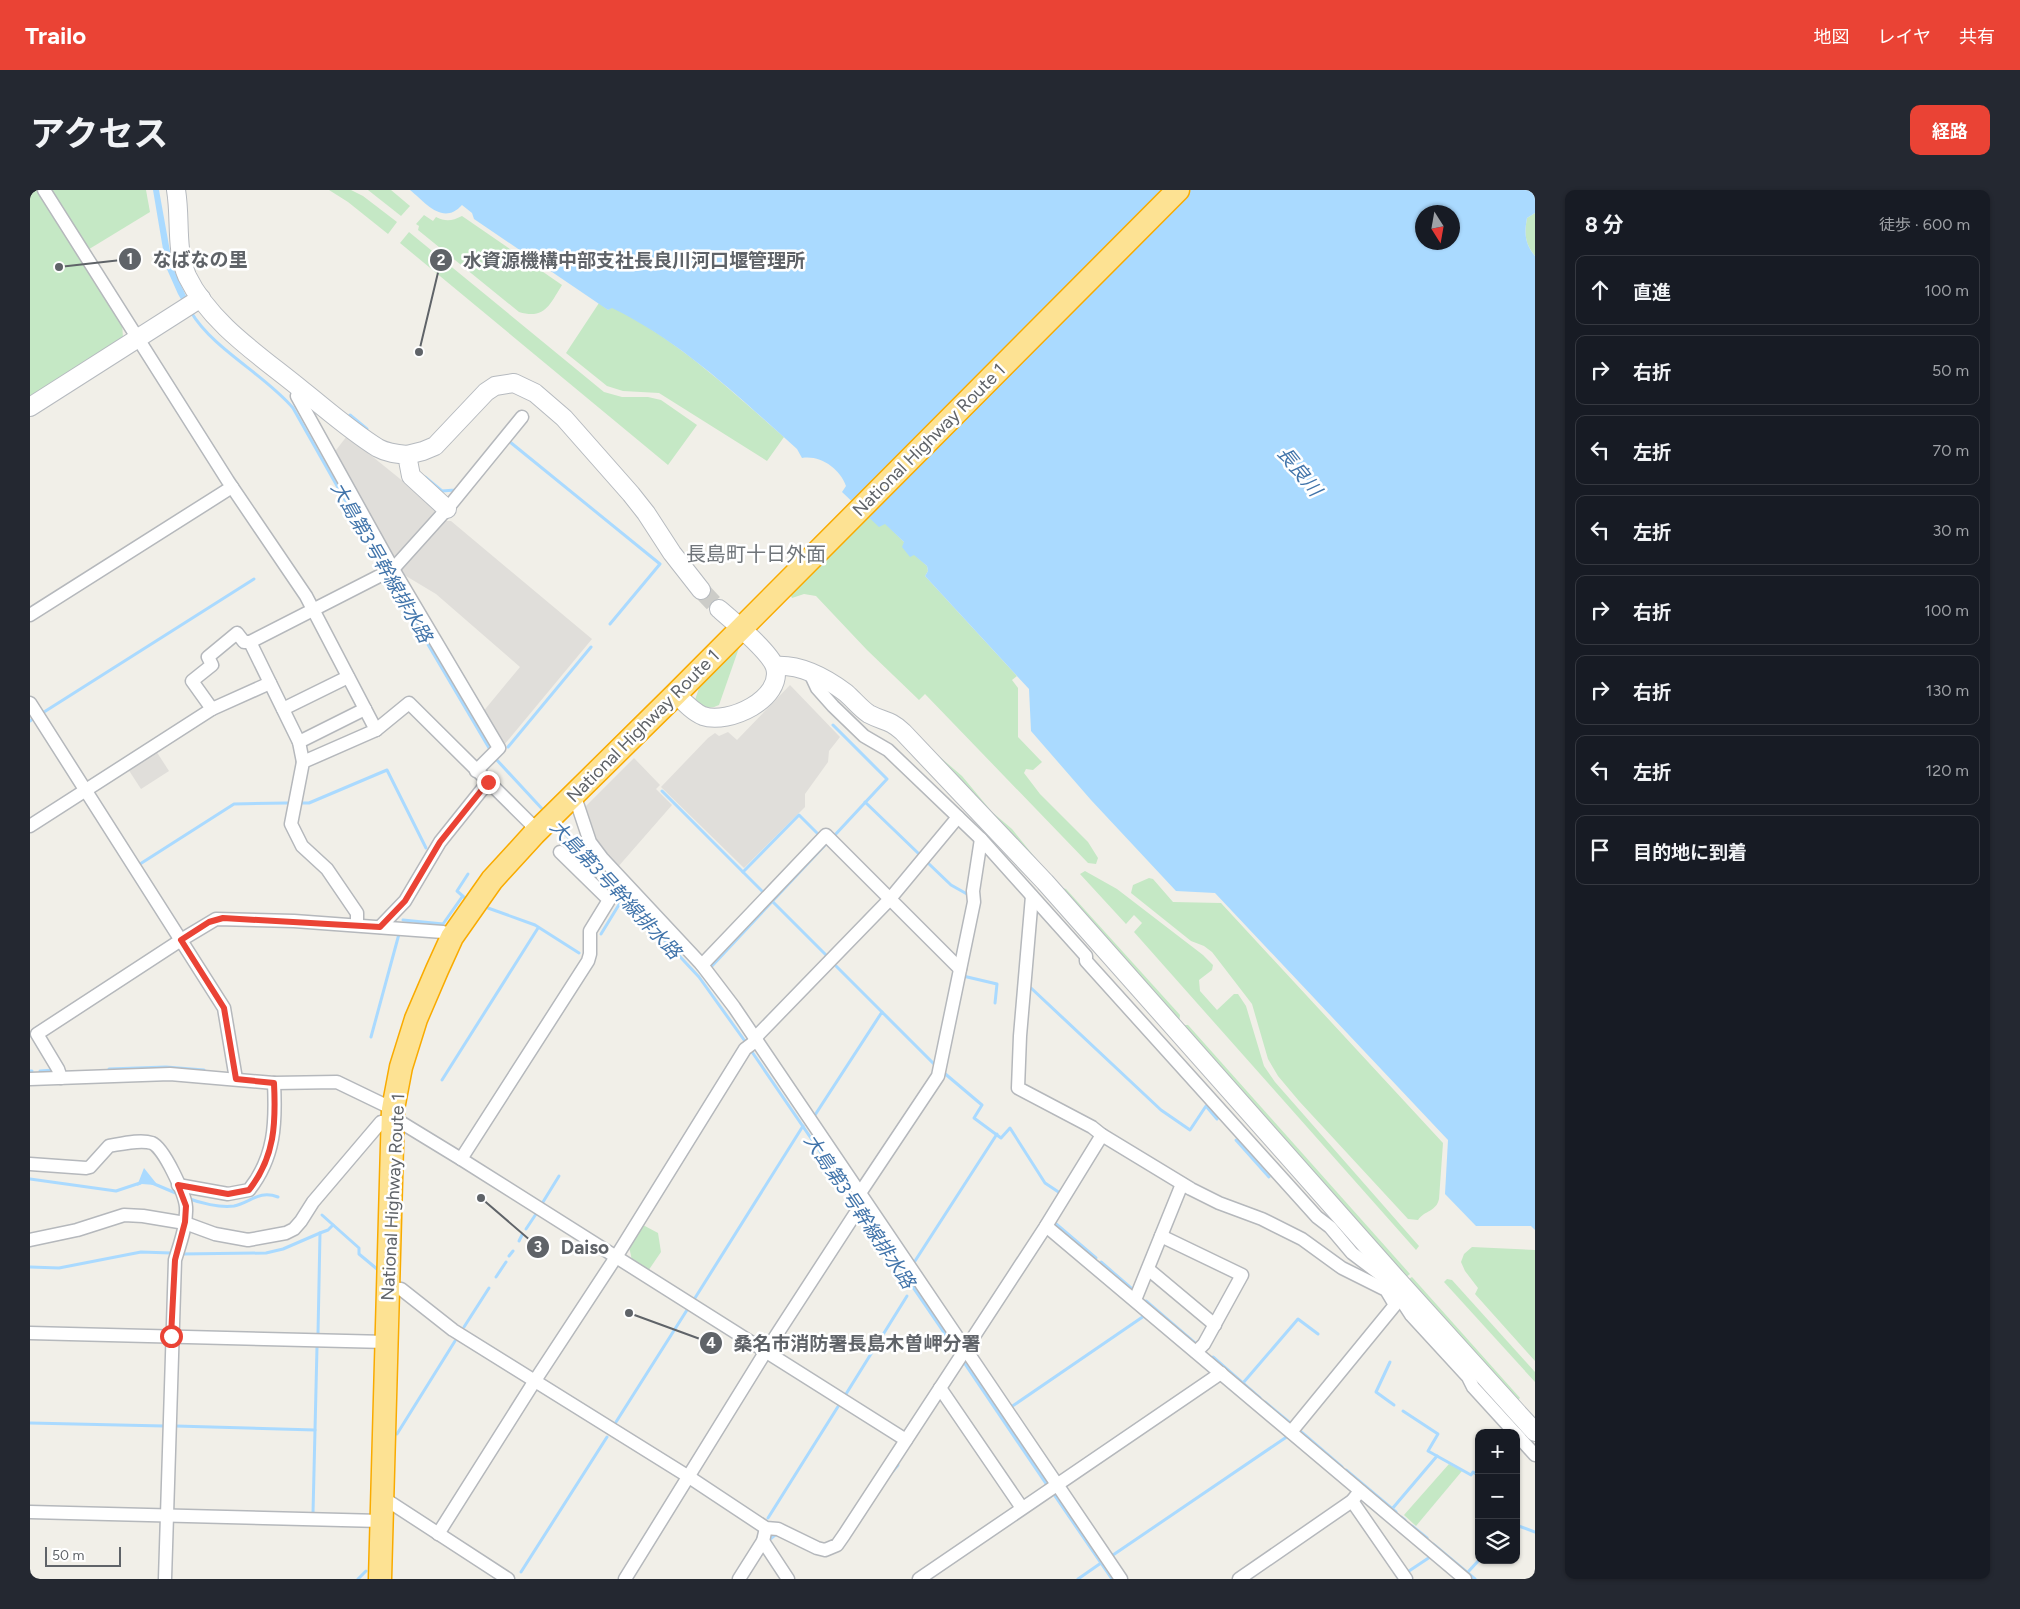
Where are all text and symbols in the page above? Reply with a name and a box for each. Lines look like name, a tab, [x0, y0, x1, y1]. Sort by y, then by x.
text: Trailo	[25, 21, 86, 50]
text: 地図	[1814, 26, 1850, 48]
text: レイヤ	[1878, 26, 1931, 48]
text: 共有	[1959, 26, 1995, 48]
button: 経路	[1910, 105, 1990, 155]
text: アクセス	[30, 113, 168, 155]
north arrow	[1415, 205, 1460, 250]
text: 8 分	[1585, 212, 1624, 237]
text: 徒歩 · 600 m	[1879, 215, 1970, 234]
callout: なばなの里	[118, 242, 258, 276]
callout: 水資源機構中部支社長良川河口堰管理所	[428, 243, 815, 277]
text: なばなの里	[152, 248, 248, 271]
text: 水資源機構中部支社長良川河口堰管理所	[463, 249, 805, 272]
text: 1	[127, 250, 133, 268]
text: 2	[437, 251, 446, 269]
icon: ahead	[1586, 276, 1614, 304]
text: 直進	[1633, 281, 1671, 304]
text: 100 m	[1924, 281, 1969, 300]
icon: right	[1586, 356, 1614, 384]
street label: National Highway Route 1	[848, 359, 1010, 521]
text: 右折	[1633, 361, 1671, 384]
text: 50 m	[1932, 361, 1969, 380]
icon: left	[1586, 436, 1614, 464]
text: 左折	[1633, 441, 1671, 464]
text: 70 m	[1933, 441, 1969, 460]
water label: 長良川	[1273, 442, 1328, 502]
water label: 大島第3号幹線排水路	[326, 478, 438, 648]
icon: left	[1586, 516, 1614, 544]
text: 左折	[1633, 521, 1671, 544]
text: 30 m	[1932, 521, 1969, 540]
district label: 長島町十日外面	[686, 542, 826, 566]
icon: right	[1586, 596, 1614, 624]
text: 右折	[1633, 601, 1671, 624]
text: 100 m	[1924, 601, 1969, 620]
street label: National Highway Route 1	[562, 645, 724, 807]
icon: right	[1586, 676, 1614, 704]
text: 右折	[1633, 681, 1671, 704]
text: 130 m	[1926, 681, 1969, 700]
icon: left	[1586, 756, 1614, 784]
text: 左折	[1633, 761, 1671, 784]
text: 120 m	[1926, 761, 1969, 780]
route end	[477, 771, 500, 794]
water label: 大島第3号幹線排水路	[545, 815, 687, 965]
icon: arrive	[1586, 836, 1614, 864]
text: 目的地に到着	[1633, 841, 1747, 864]
street label: National Highway Route 1	[377, 1093, 409, 1301]
water label: 大島第3号幹線排水路	[799, 1130, 921, 1295]
callout: Daiso	[526, 1230, 619, 1264]
text: Daiso	[561, 1236, 609, 1259]
text: 3	[534, 1238, 542, 1256]
route start	[160, 1325, 183, 1348]
callout: 桑名市消防署長島木曽岬分署	[698, 1326, 990, 1360]
text: 桑名市消防署長島木曽岬分署	[733, 1332, 981, 1355]
text: 4	[706, 1334, 716, 1352]
map controls	[1475, 1429, 1520, 1564]
button: +	[1475, 1429, 1520, 1474]
button: −	[1475, 1474, 1520, 1519]
button: layers	[1475, 1519, 1520, 1564]
scale bar	[45, 1544, 121, 1567]
text: 50 m	[52, 1547, 84, 1564]

